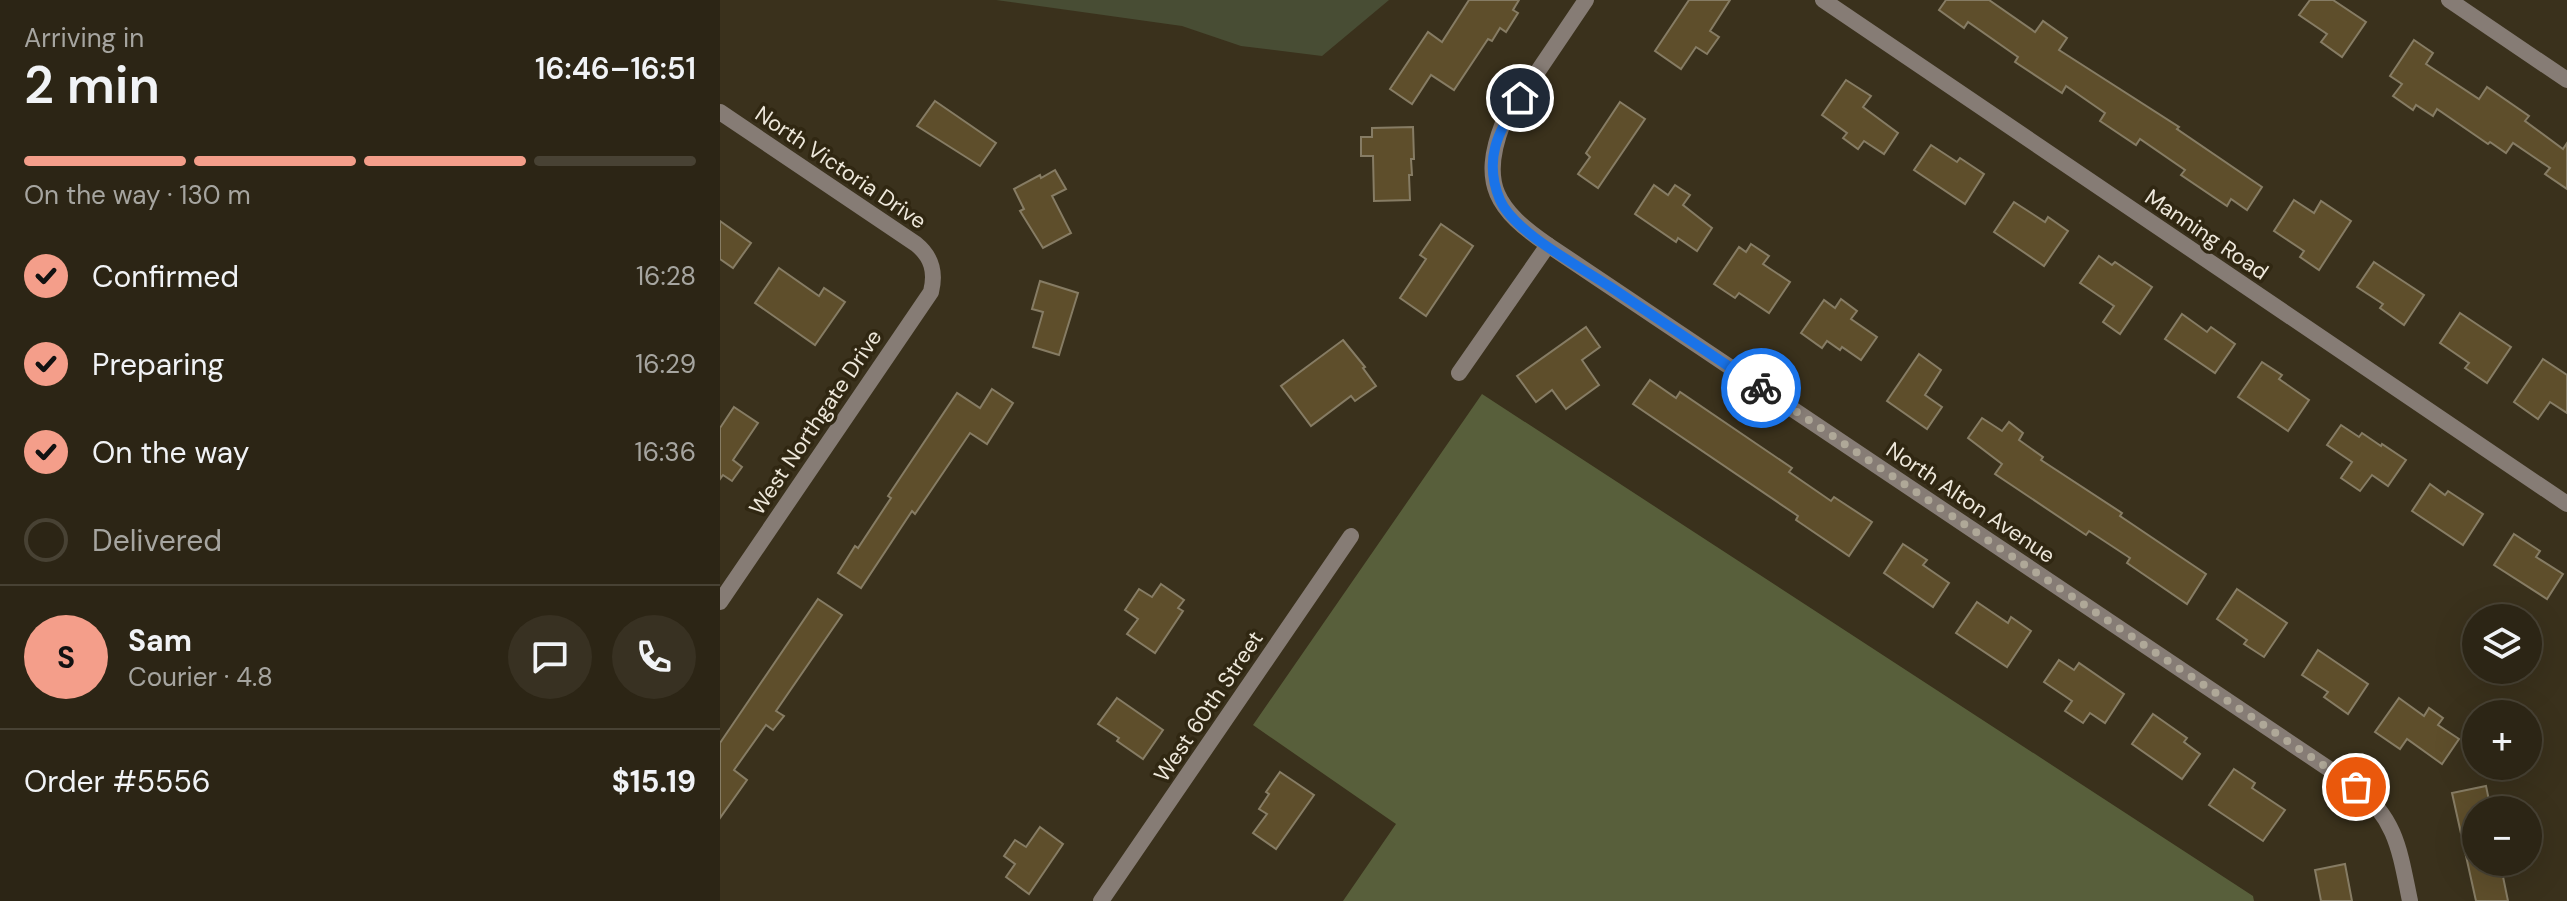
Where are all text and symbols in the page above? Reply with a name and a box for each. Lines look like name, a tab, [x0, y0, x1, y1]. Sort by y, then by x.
text: Arriving in	[24, 21, 144, 55]
text: 16:46–16:51	[535, 49, 696, 88]
text: 2 min	[24, 51, 160, 119]
pin	[1486, 64, 1554, 132]
icon: home	[1498, 76, 1542, 120]
street label: North Victoria Drive	[750, 99, 932, 235]
text: On the way · 130 m	[24, 178, 251, 212]
street label: Manning Road	[2139, 182, 2274, 286]
icon: check	[24, 254, 68, 298]
text: Confirmed	[92, 257, 239, 296]
text: 16:28	[636, 259, 696, 293]
street label: West Northgate Drive	[742, 324, 888, 521]
icon: check	[24, 342, 68, 386]
text: Preparing	[92, 345, 224, 384]
text: 16:29	[635, 347, 696, 381]
courier	[1721, 348, 1801, 428]
icon: bike	[1739, 366, 1783, 410]
icon: check	[24, 430, 68, 474]
text: On the way	[92, 433, 249, 472]
text: 16:36	[635, 435, 696, 469]
street label: North Alton Avenue	[1881, 435, 2061, 570]
text: Delivered	[92, 521, 222, 560]
map controls	[2462, 604, 2542, 876]
button: layers	[2462, 604, 2542, 684]
button: chat	[508, 615, 592, 699]
button: phone	[612, 615, 696, 699]
text: Sam	[128, 621, 192, 660]
street label: West 60th Street	[1147, 625, 1270, 787]
text: S	[57, 638, 75, 677]
text: Courier · 4.8	[128, 660, 273, 694]
button: +	[2462, 700, 2542, 780]
pin	[2322, 753, 2390, 821]
text: Order #5556	[24, 762, 211, 801]
text: $15.19	[612, 762, 696, 801]
icon: bag	[2334, 765, 2378, 809]
button: −	[2462, 796, 2542, 876]

